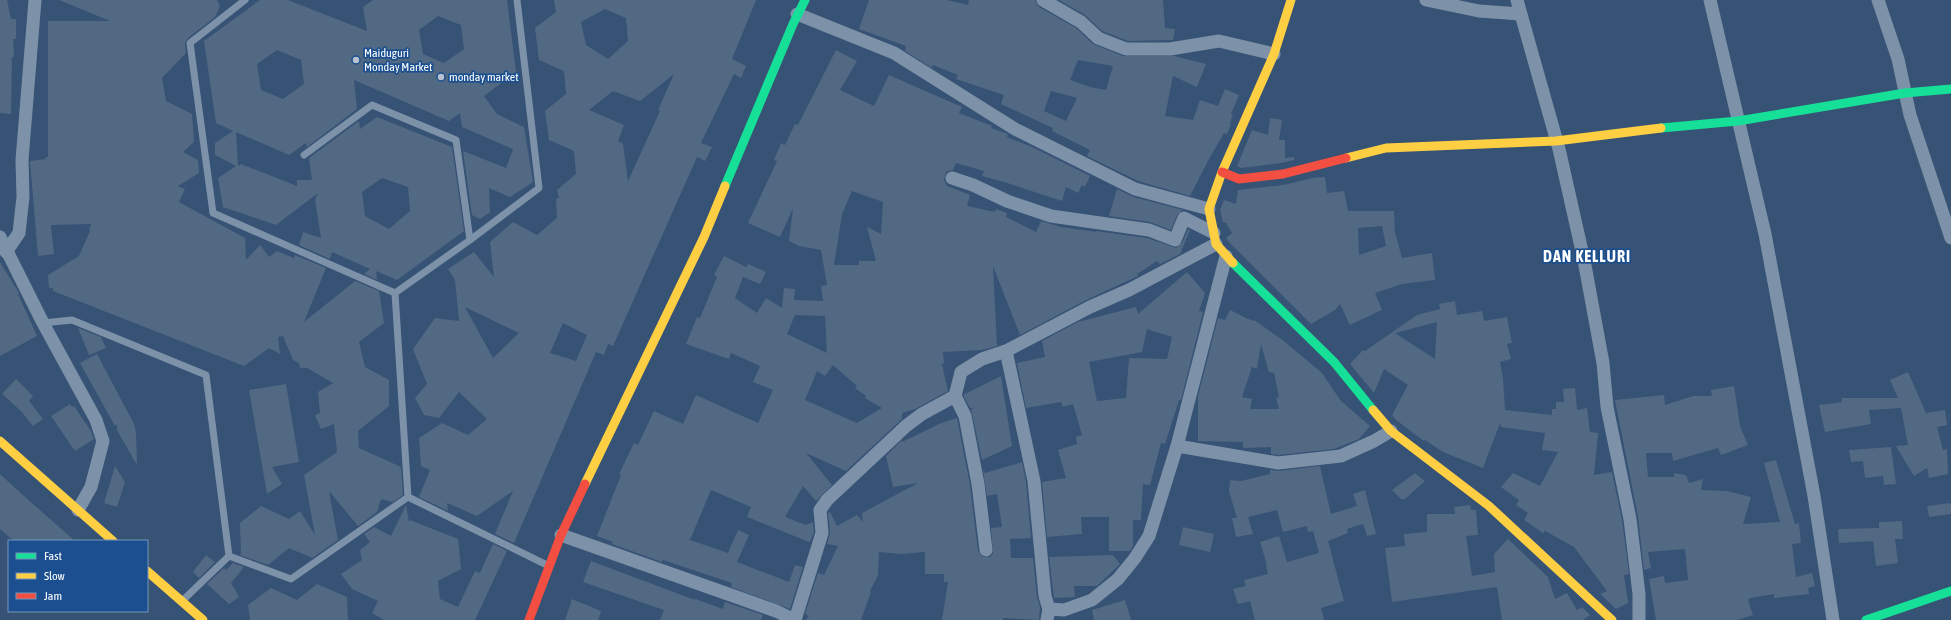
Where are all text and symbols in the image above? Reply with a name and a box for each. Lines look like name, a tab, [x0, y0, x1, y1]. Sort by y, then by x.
place label: Maiduguri Monday Market	[364, 46, 433, 74]
marker: Maiduguri Monday Market	[351, 55, 361, 65]
place label: monday market	[449, 70, 519, 84]
marker: monday market	[436, 72, 446, 82]
district label: DAN KELLURI	[1543, 247, 1631, 265]
legend	[8, 540, 148, 612]
text: Fast	[44, 549, 62, 563]
text: Slow	[44, 569, 65, 583]
text: Jam	[44, 589, 62, 603]

